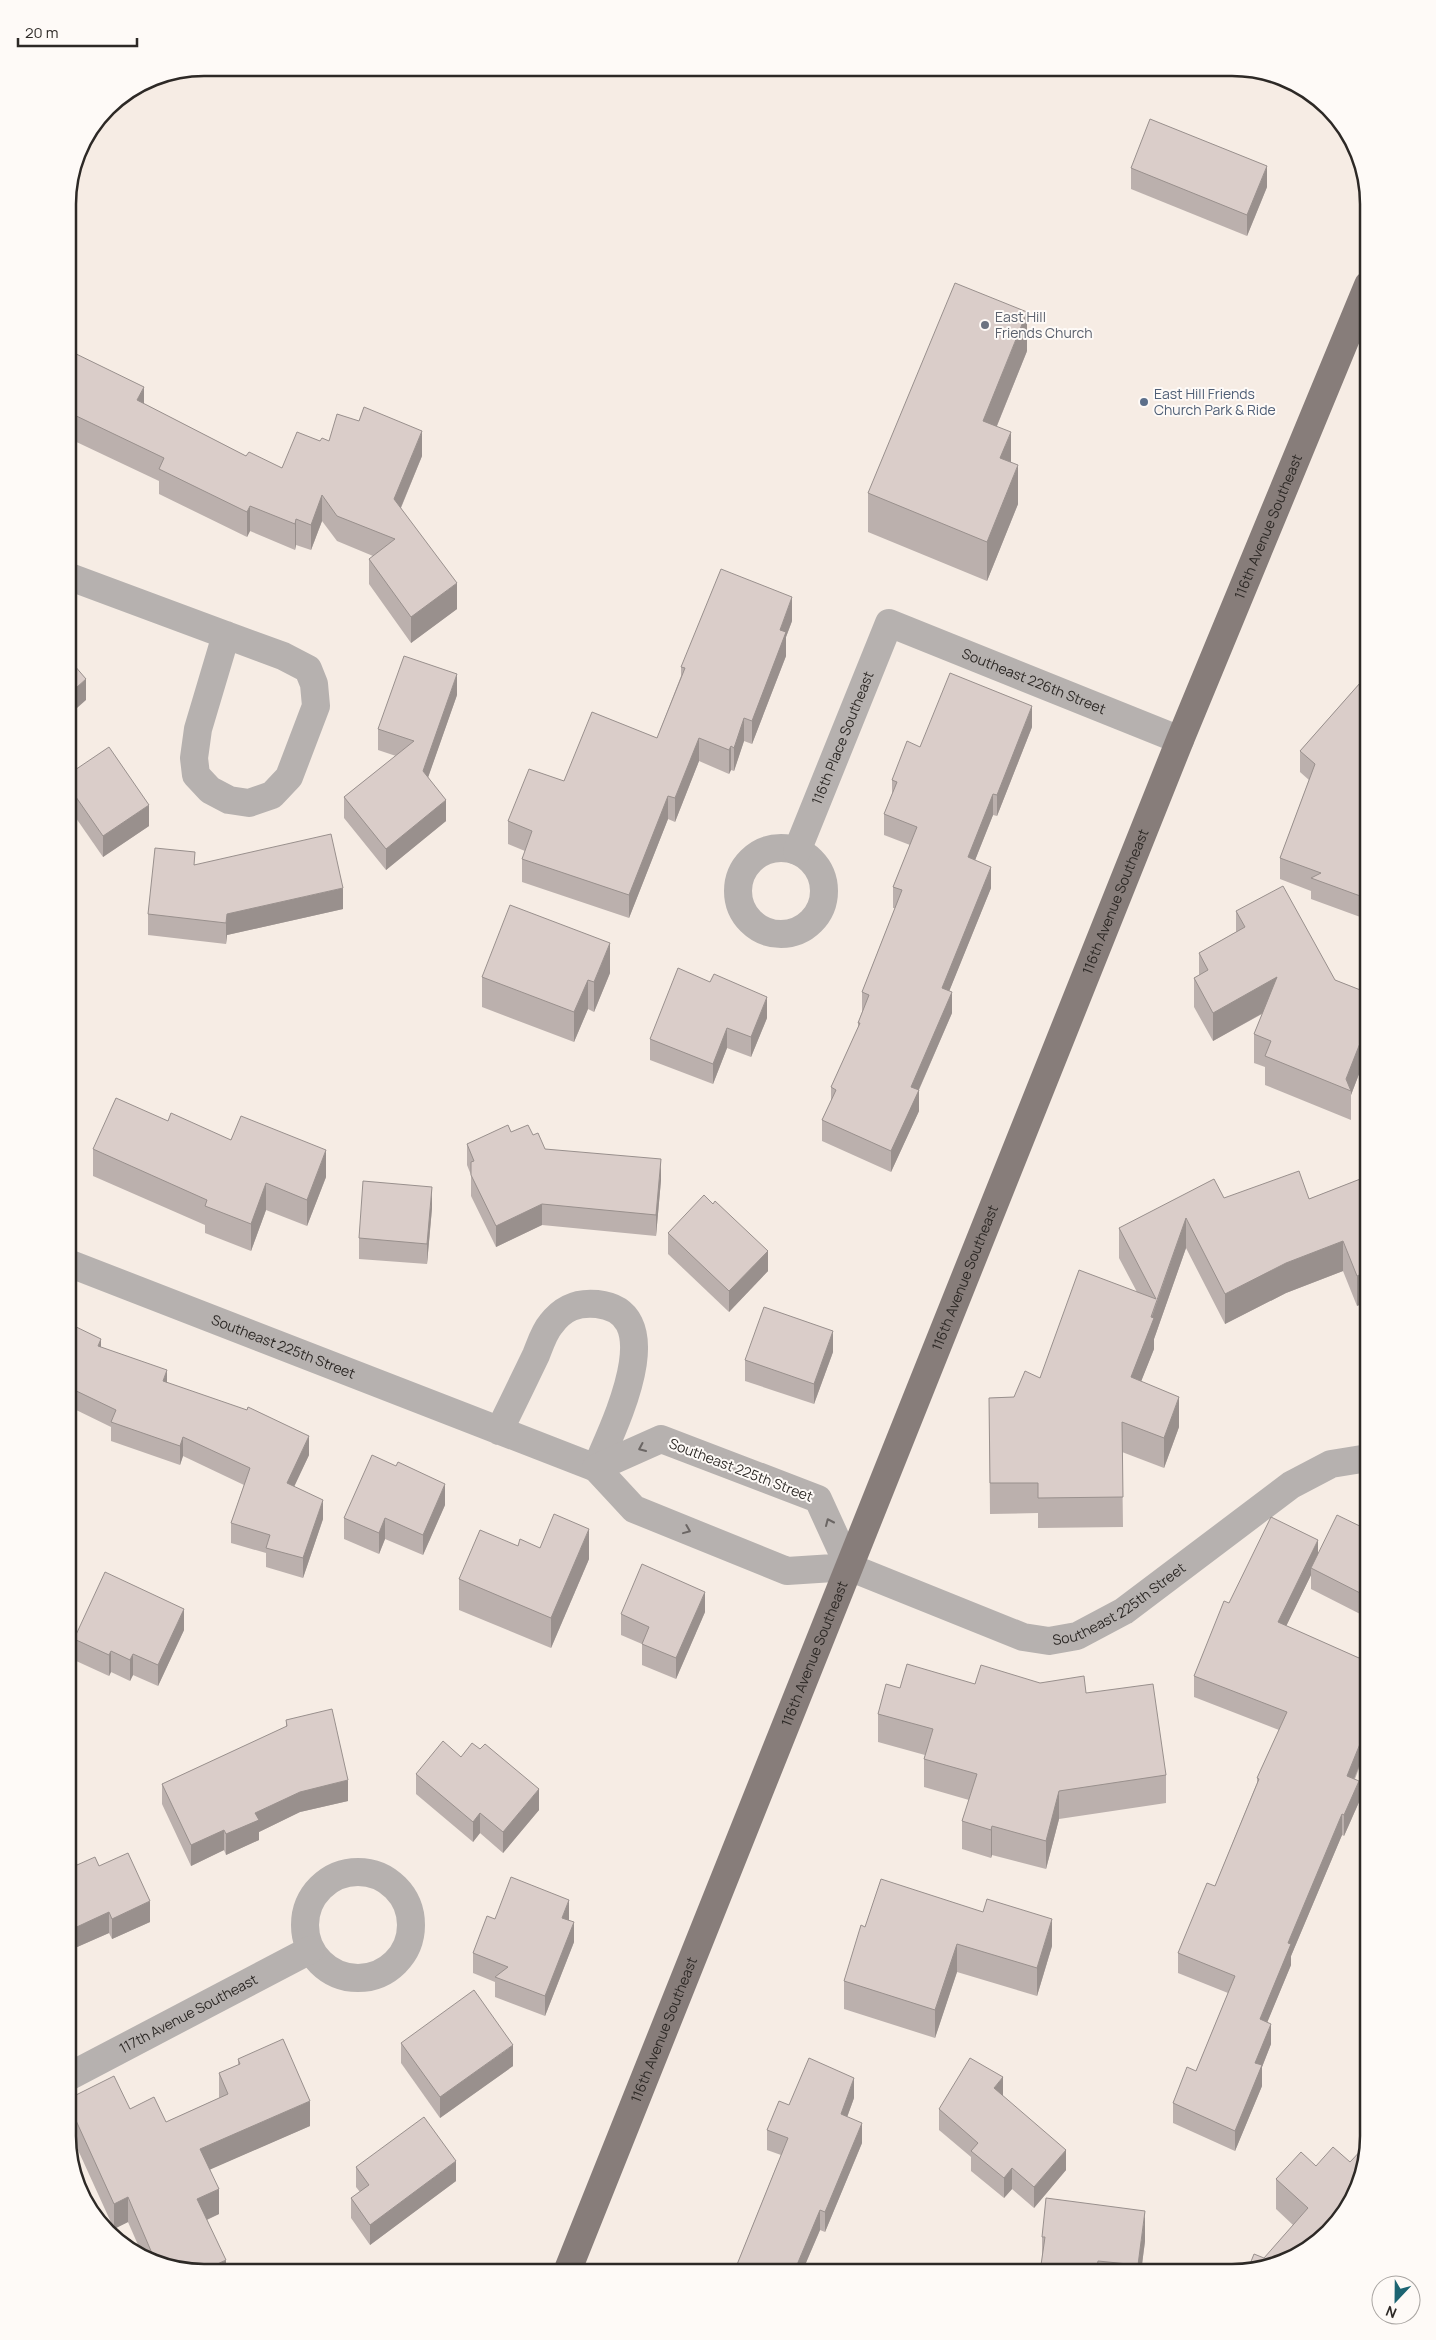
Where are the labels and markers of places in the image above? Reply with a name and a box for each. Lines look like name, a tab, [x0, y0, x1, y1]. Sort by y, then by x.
place label: East Hill Friends Church	[995, 307, 1093, 342]
marker: East Hill Friends Church	[979, 319, 991, 331]
place label: East Hill Friends Church Park & Ride	[1154, 384, 1276, 419]
marker: East Hill Friends Church Park & Ride	[1138, 396, 1150, 408]

